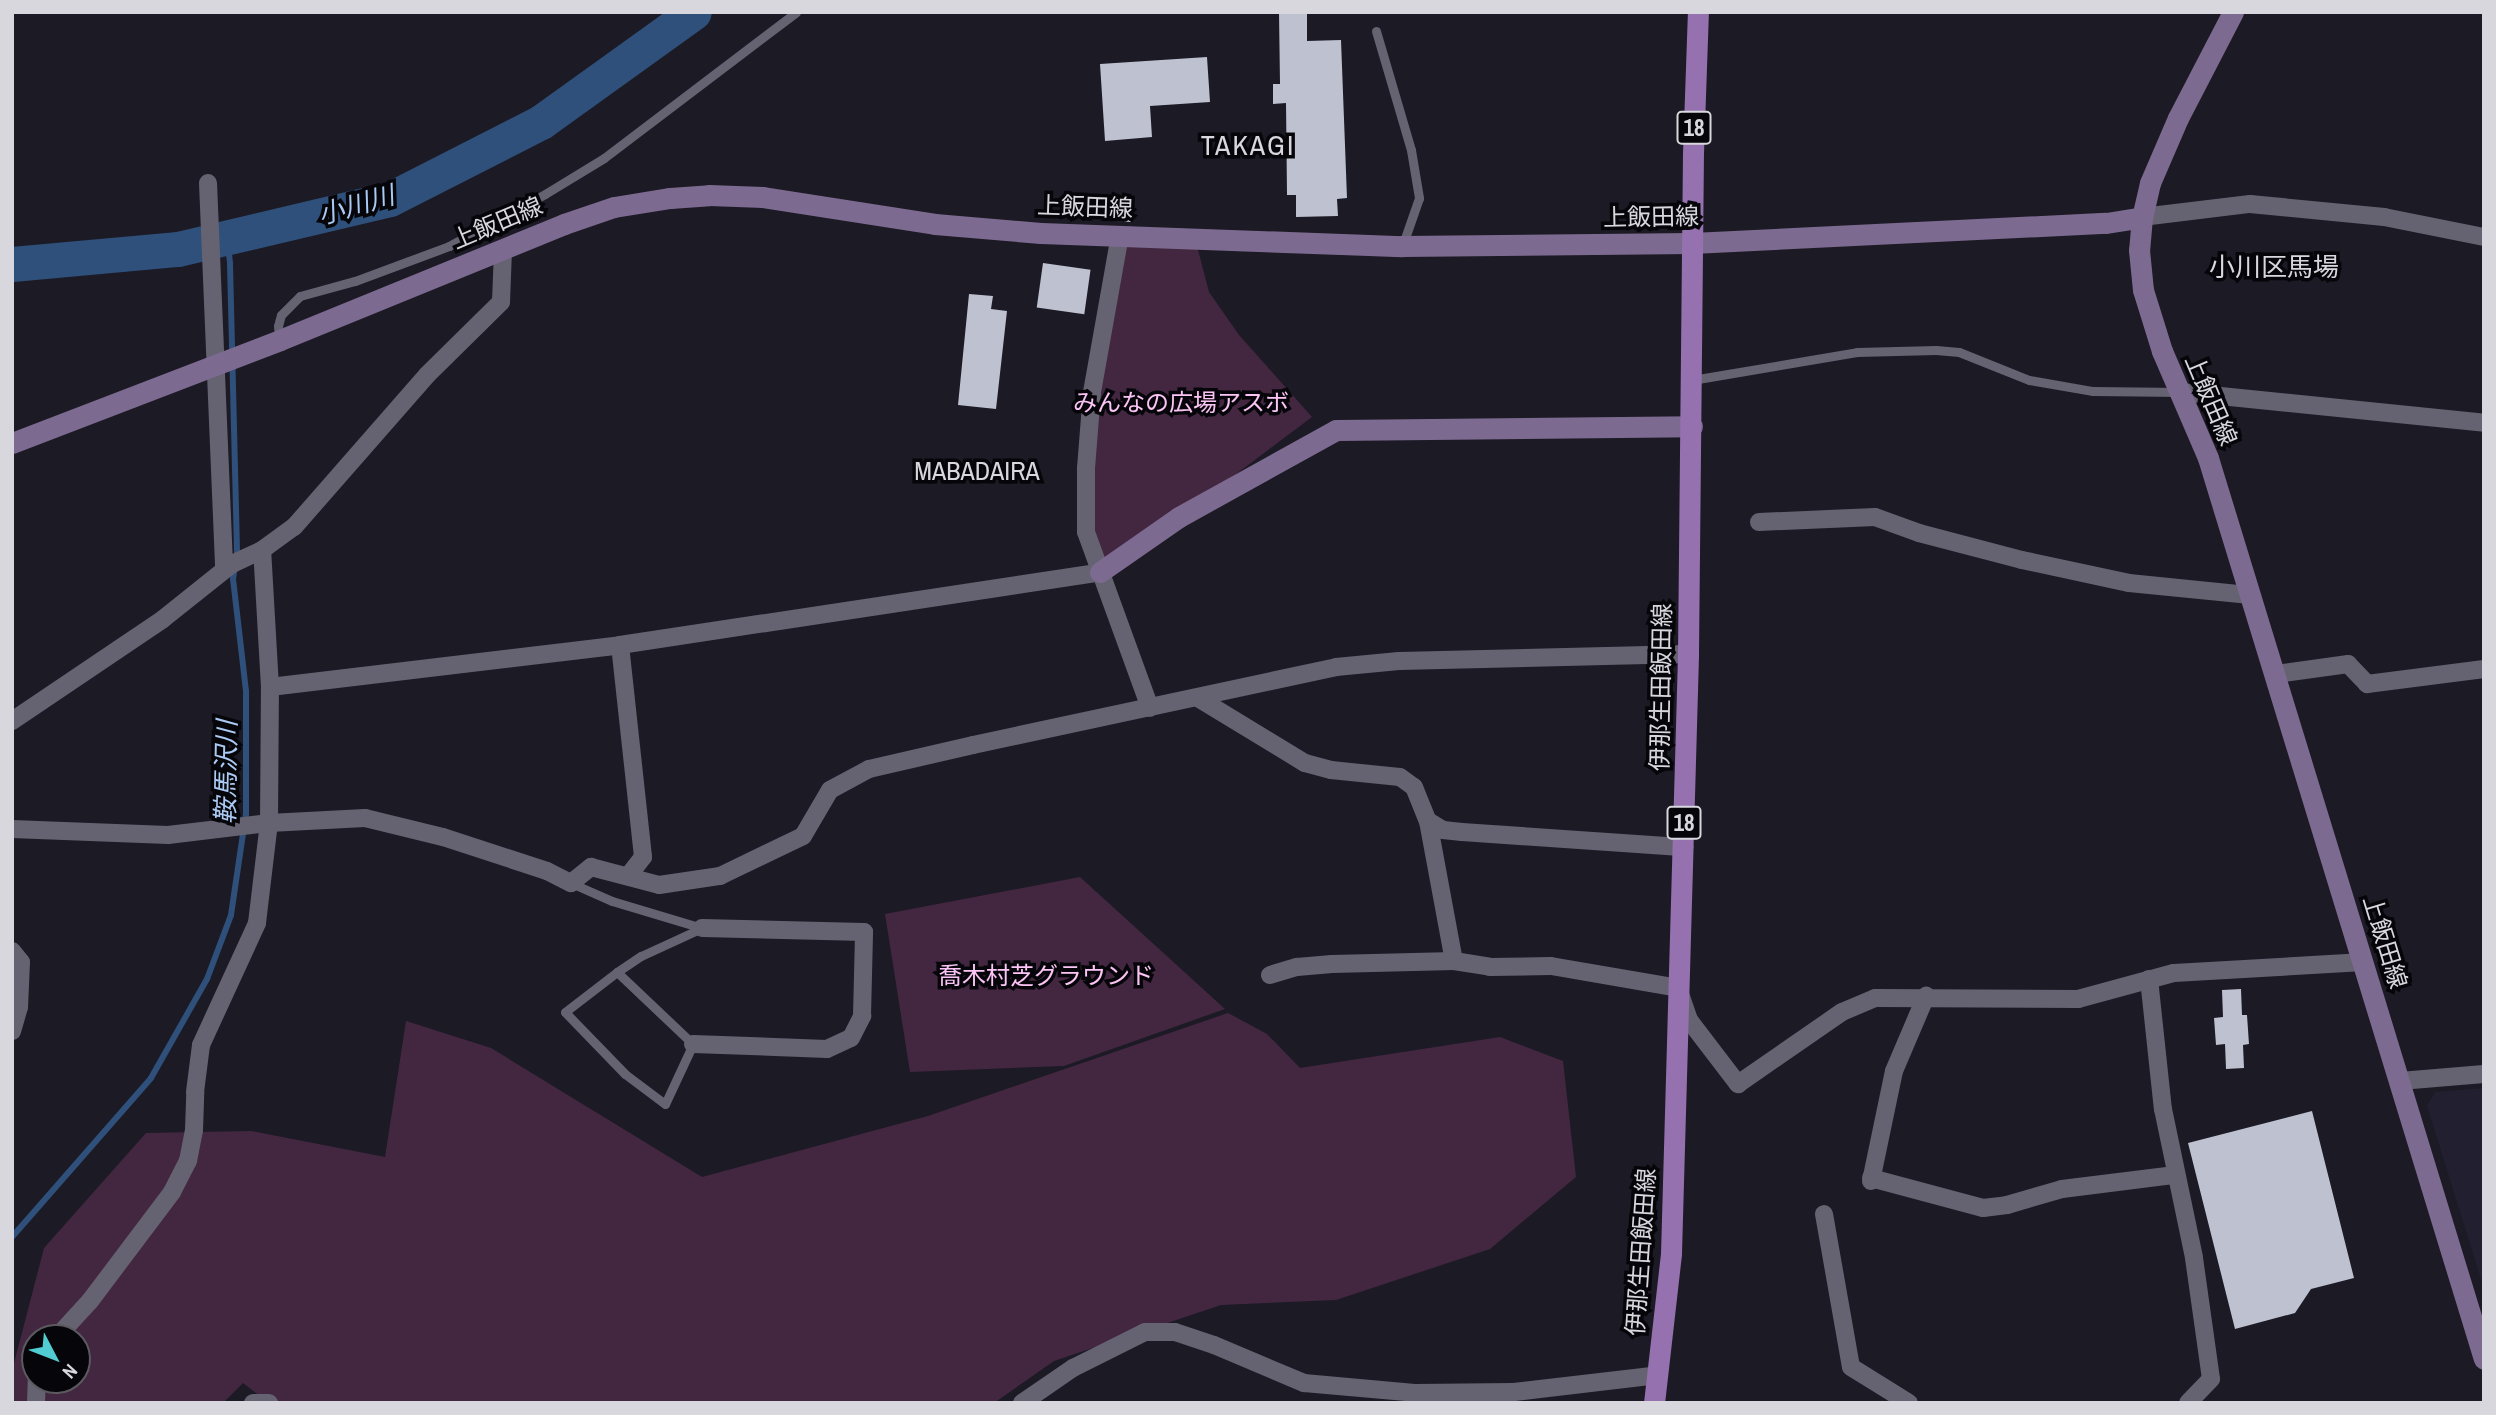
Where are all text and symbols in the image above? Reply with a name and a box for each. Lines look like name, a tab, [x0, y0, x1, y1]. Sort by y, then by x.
road number: 18	[1676, 108, 1712, 148]
district label: TAKAGI	[1201, 128, 1295, 162]
water label: 小川川	[314, 179, 398, 231]
street label: 上飯田線	[447, 191, 547, 255]
street label: 上飯田線	[1037, 191, 1133, 223]
street label: 上飯田線	[1603, 202, 1699, 232]
district label: 小川区馬場	[2209, 251, 2339, 283]
street label: 上飯田線	[2179, 350, 2243, 450]
park label: みんなの広場アスボ	[1073, 389, 1289, 417]
district label: MABADAIRA	[906, 455, 1048, 487]
street label: 伊那生田飯田線	[1645, 603, 1677, 771]
water label: 鞍馬沢川	[209, 720, 243, 824]
road number: 18	[1666, 804, 1702, 842]
street label: 上飯田線	[2357, 892, 2413, 992]
park label: 喬木村芝グラウンド	[938, 962, 1154, 990]
street label: 伊那生田飯田線	[1621, 1167, 1661, 1337]
north arrow	[21, 1324, 91, 1394]
text: N	[57, 1359, 84, 1385]

